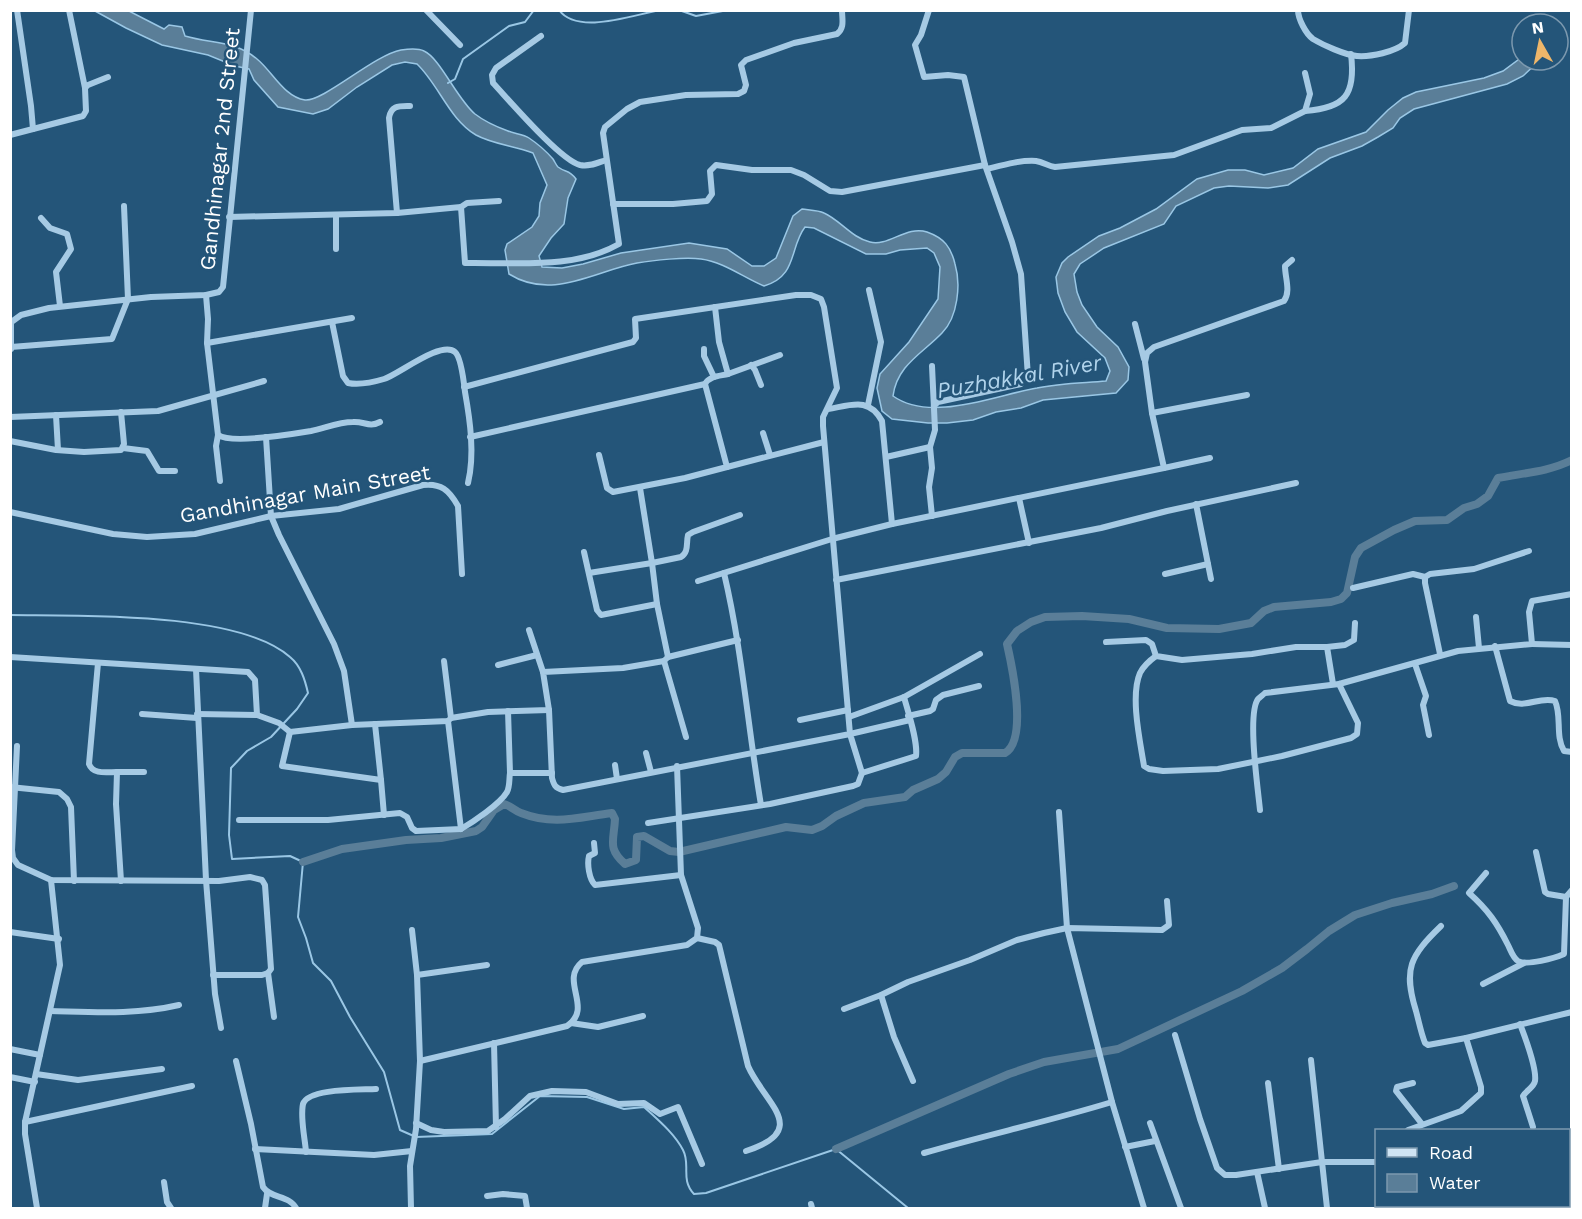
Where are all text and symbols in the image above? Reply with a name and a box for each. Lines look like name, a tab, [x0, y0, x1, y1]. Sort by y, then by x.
north arrow	[1510, 12, 1570, 72]
text: N	[1530, 17, 1545, 38]
street label: Gandhinagar 2nd Street	[194, 26, 245, 271]
water label: Puzhakkal River	[935, 349, 1105, 403]
street label: Gandhinagar Main Street	[178, 459, 432, 528]
legend	[1375, 1129, 1570, 1207]
text: Road	[1429, 1142, 1473, 1163]
text: Water	[1429, 1172, 1481, 1193]

